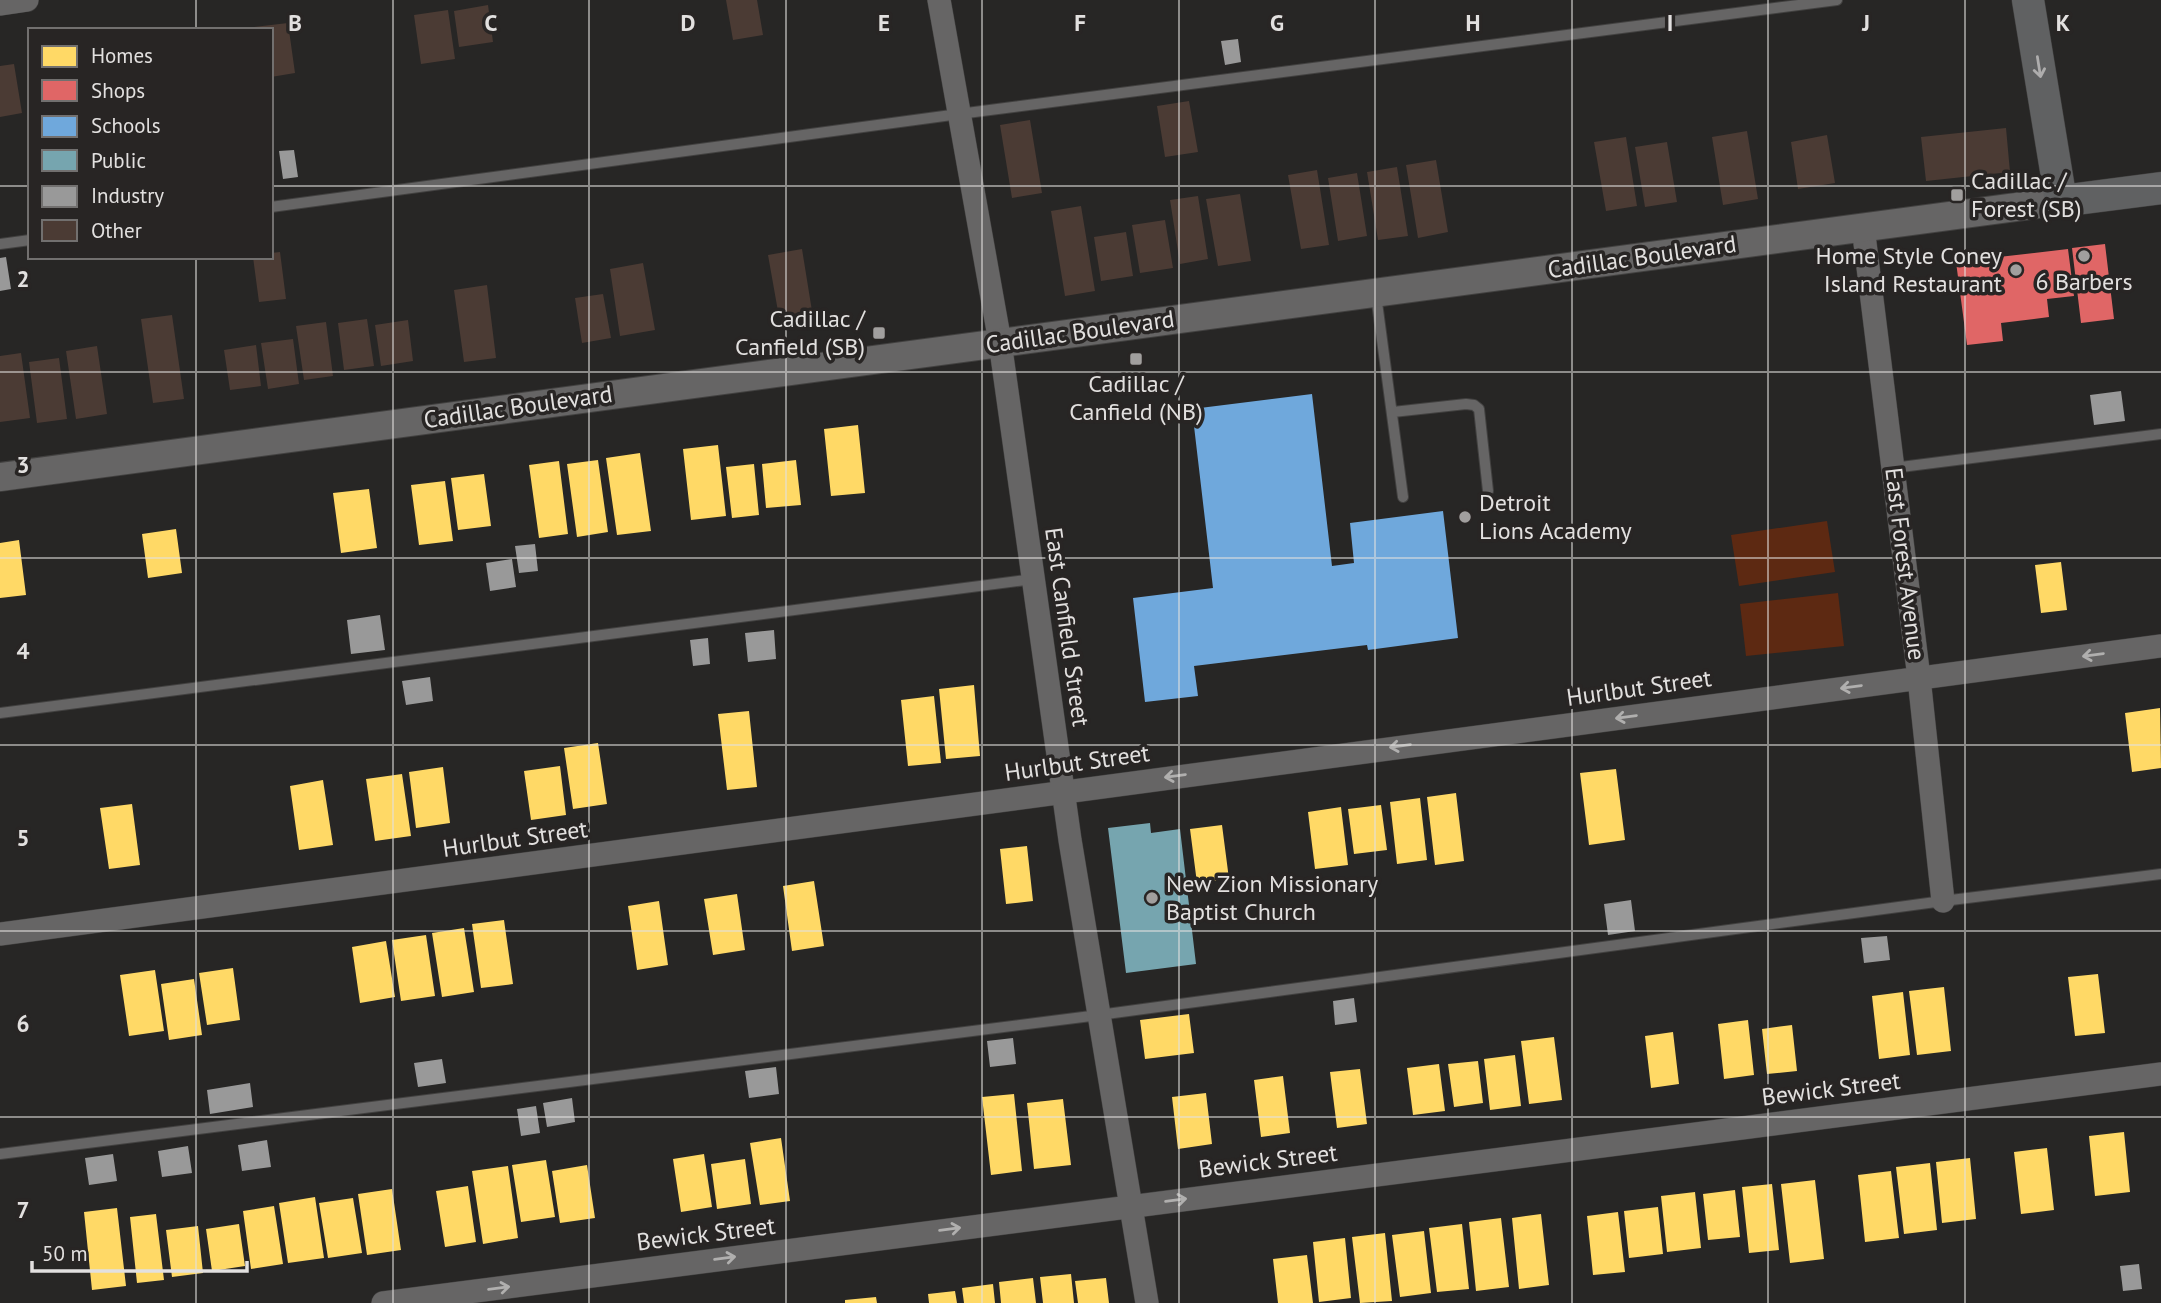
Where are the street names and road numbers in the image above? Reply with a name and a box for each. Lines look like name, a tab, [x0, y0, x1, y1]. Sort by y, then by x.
street label: Cadillac Boulevard	[1546, 228, 1738, 285]
street label: Cadillac Boulevard	[984, 303, 1176, 360]
street label: Cadillac Boulevard	[422, 378, 614, 435]
street label: East Forest Avenue	[1878, 466, 1933, 662]
street label: East Canfield Street	[1038, 525, 1097, 728]
street label: Hurlbut Street	[1564, 662, 1713, 713]
street label: Hurlbut Street	[1002, 737, 1151, 788]
street label: Hurlbut Street	[440, 813, 589, 864]
street label: Bewick Street	[1760, 1065, 1902, 1112]
street label: Bewick Street	[1197, 1137, 1339, 1184]
street label: Bewick Street	[635, 1210, 777, 1257]

